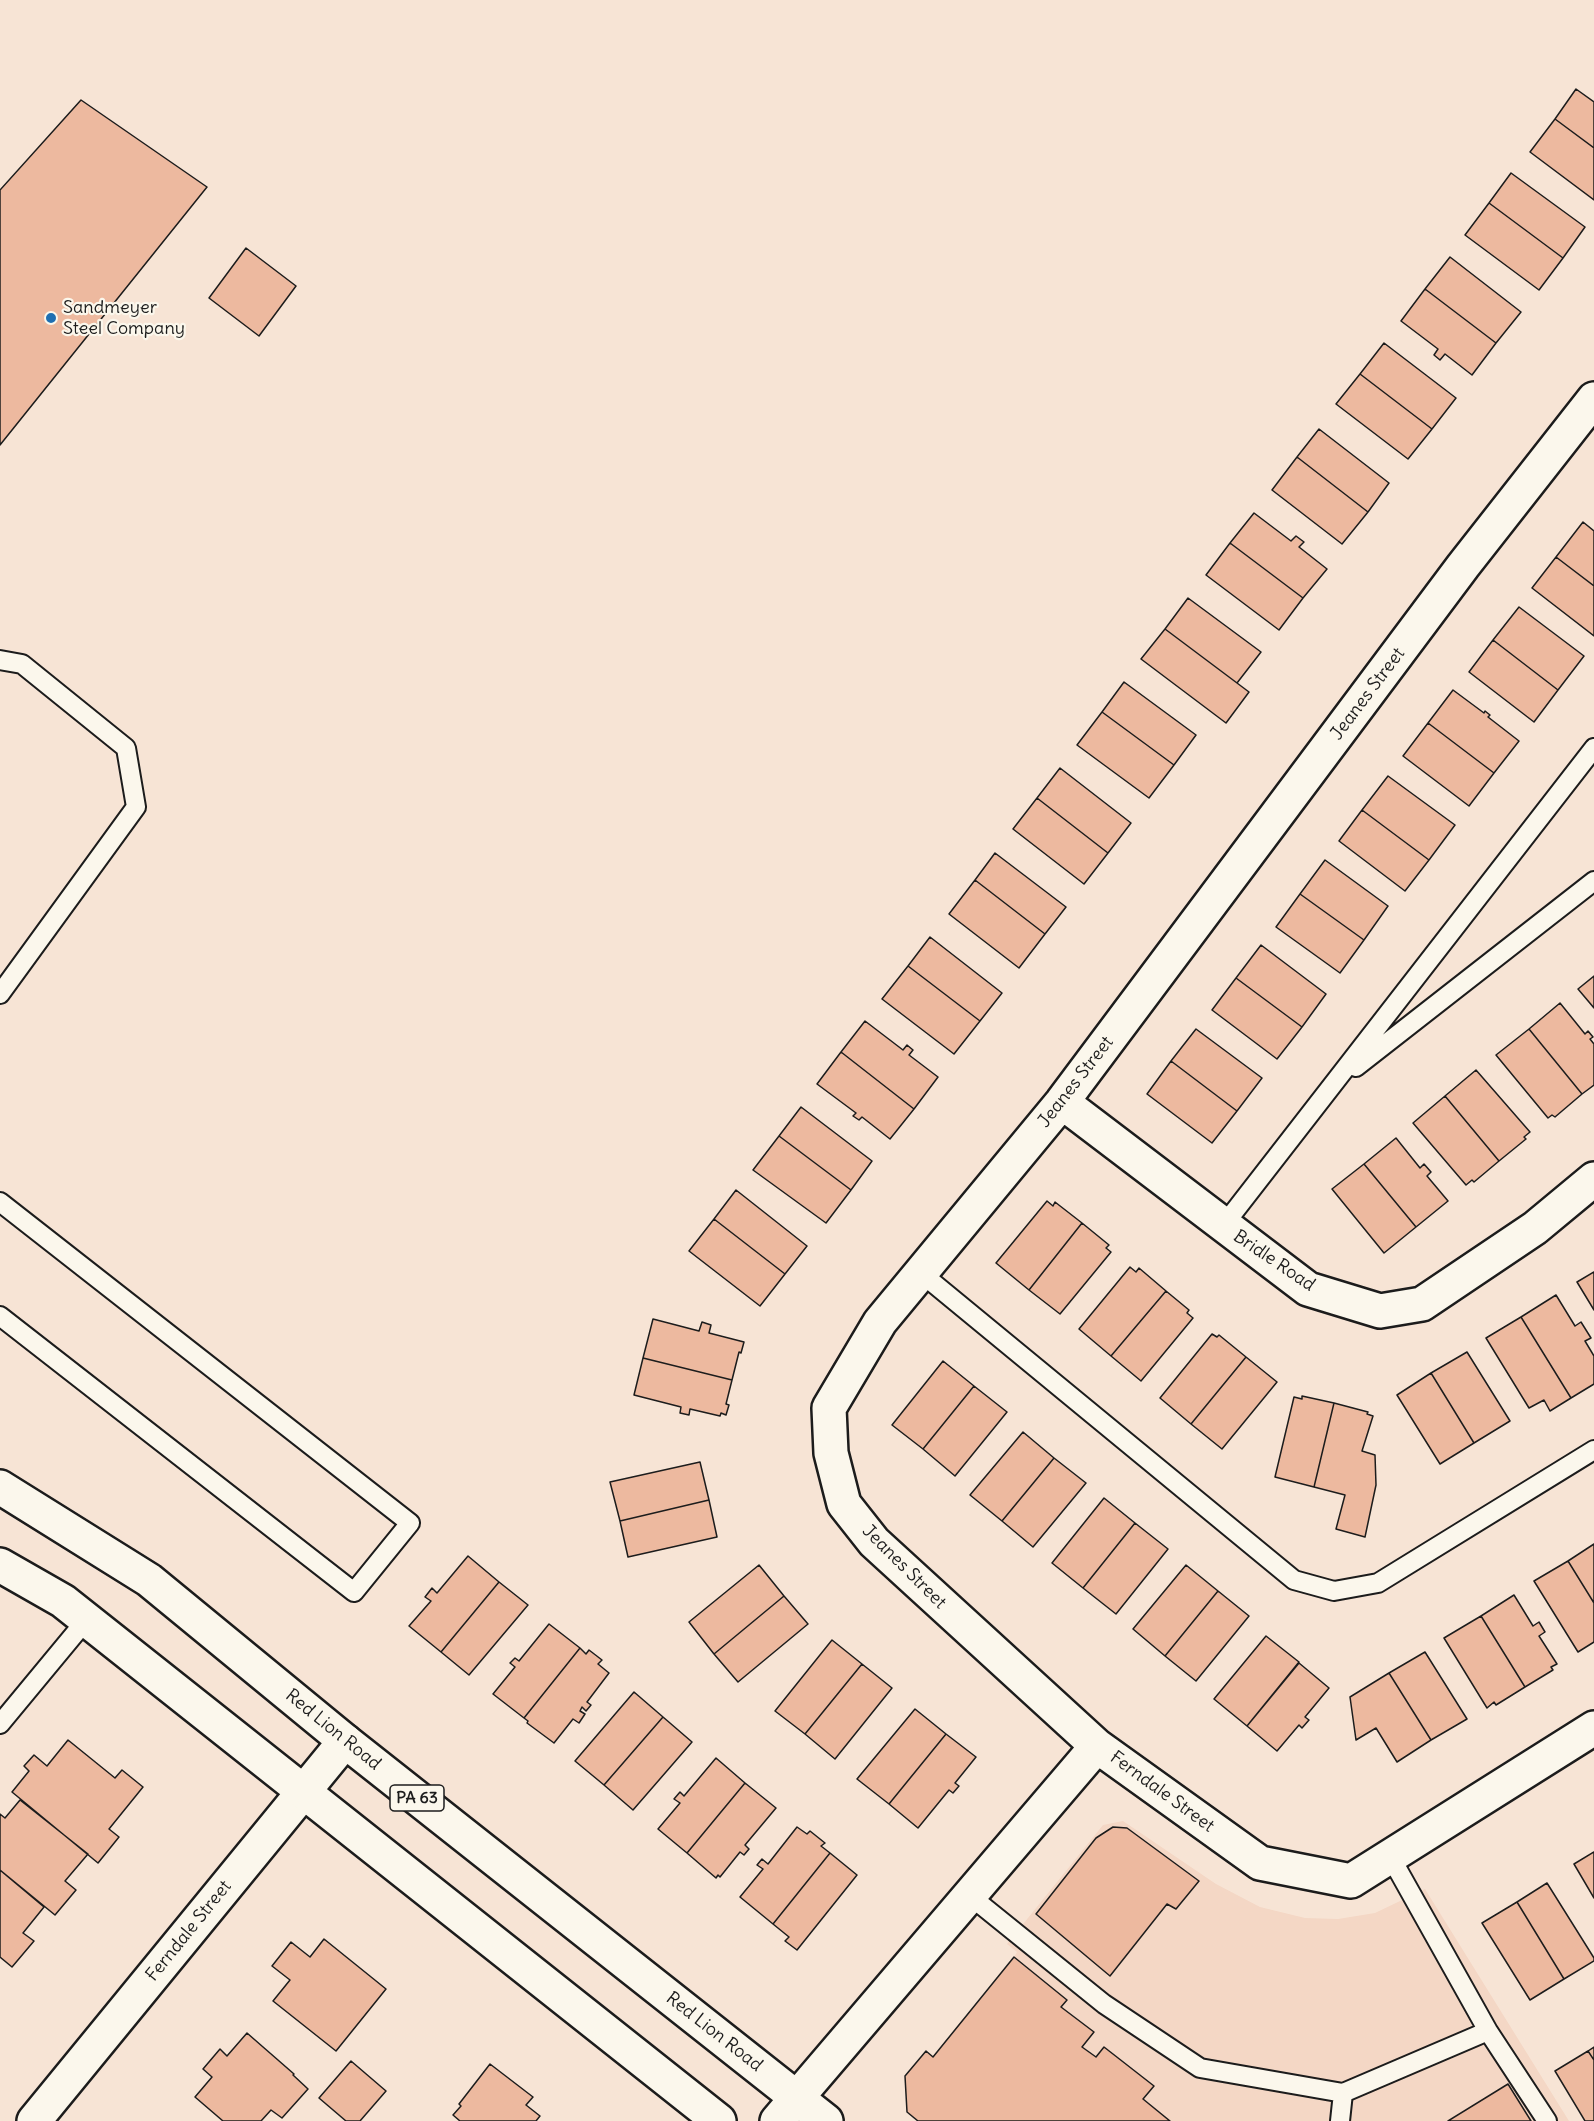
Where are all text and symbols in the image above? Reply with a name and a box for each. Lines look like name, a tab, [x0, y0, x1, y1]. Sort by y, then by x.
place label: Sandmeyer Steel Company	[63, 297, 185, 340]
marker: Sandmeyer Steel Company	[44, 311, 58, 325]
street label: Jeanes Street	[1326, 644, 1410, 744]
street label: Jeanes Street	[1034, 1032, 1118, 1132]
street label: Bridle Road	[1229, 1226, 1319, 1296]
street label: Jeanes Street	[858, 1521, 950, 1613]
street label: Red Lion Road	[281, 1685, 385, 1775]
street label: Ferndale Street	[1106, 1747, 1218, 1837]
road number: PA 63	[390, 1785, 444, 1811]
street label: Ferndale Street	[142, 1876, 236, 1986]
street label: Red Lion Road	[661, 1988, 767, 2076]

